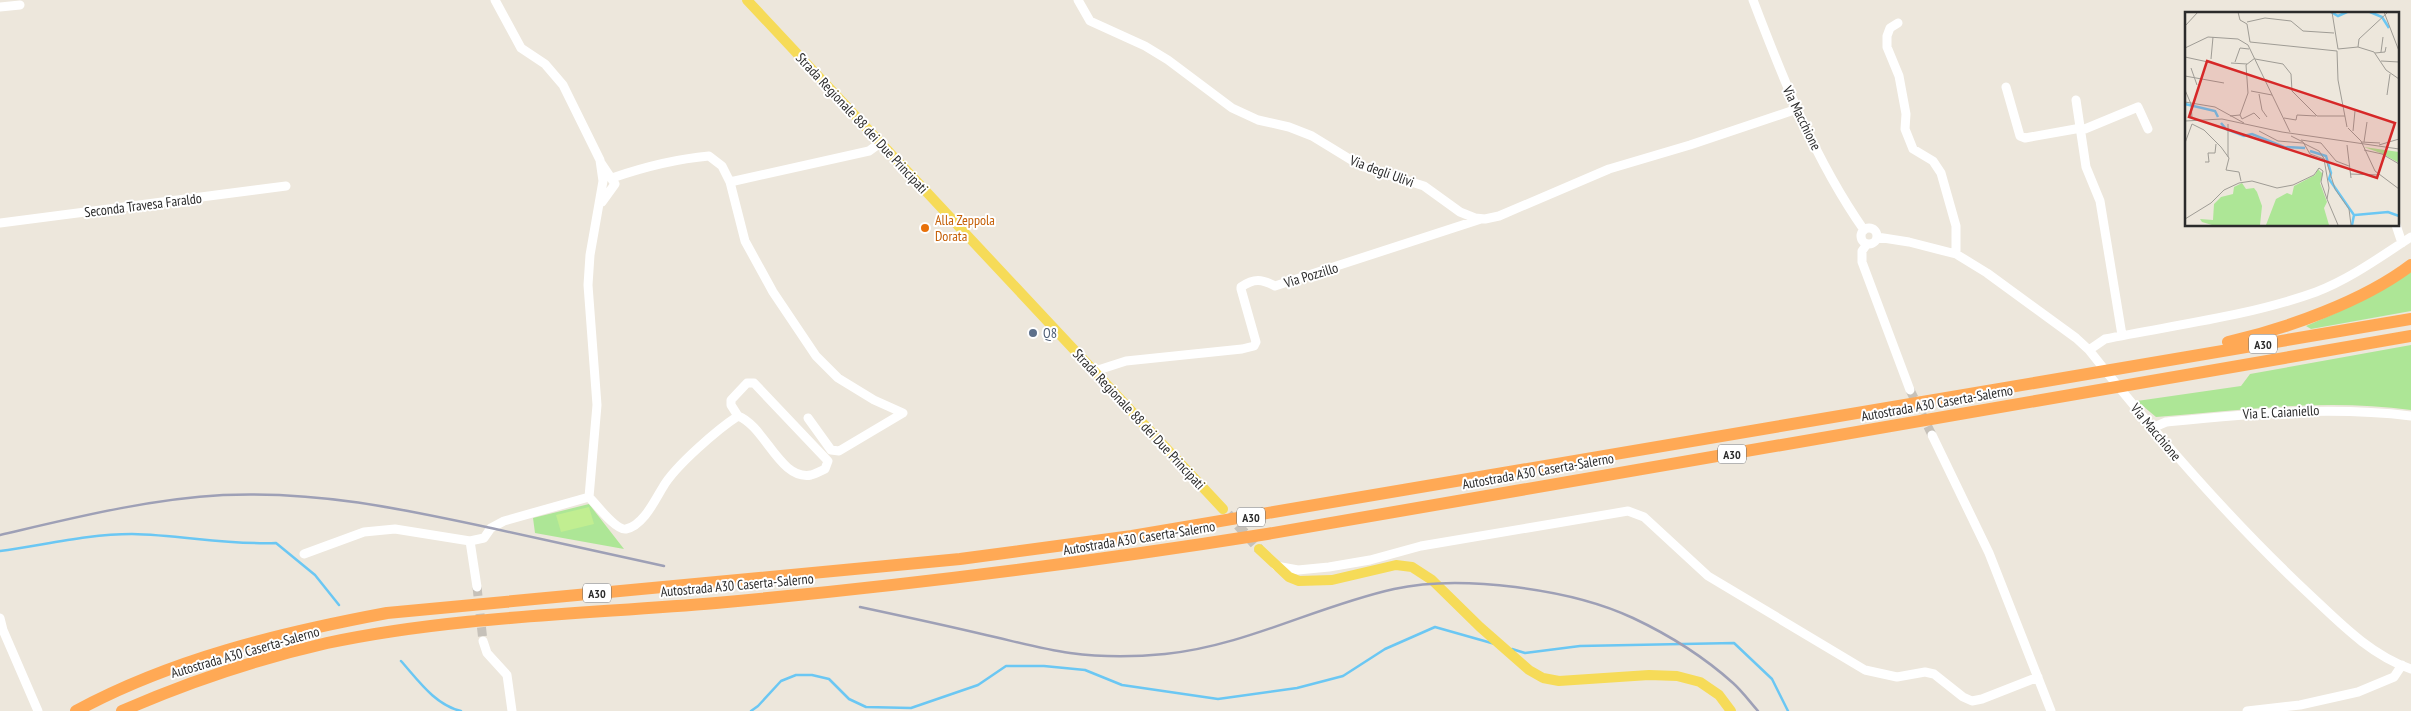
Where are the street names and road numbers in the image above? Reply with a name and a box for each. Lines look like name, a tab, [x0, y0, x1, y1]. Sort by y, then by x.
street label: Strada Regionale 88 dei Due Principati	[792, 49, 932, 197]
street label: Via Macchione	[1778, 82, 1825, 153]
street label: Via degli Ulivi	[1346, 151, 1417, 191]
street label: Seconda Travesa Faraldo	[83, 189, 203, 221]
street label: Via Pozzillo	[1281, 258, 1340, 292]
road number: A30	[2249, 334, 2277, 354]
street label: Strada Regionale 88 dei Due Principati	[1069, 345, 1209, 493]
street label: Autostrada A30 Caserta-Salerno	[1860, 381, 2014, 425]
street label: Via Macchione	[2126, 399, 2185, 465]
street label: Via E. Caianiello	[2241, 401, 2320, 423]
road number: A30	[1718, 444, 1746, 464]
street label: Autostrada A30 Caserta-Salerno	[1461, 449, 1615, 493]
road number: A30	[1237, 508, 1265, 526]
street label: Autostrada A30 Caserta-Salerno	[1062, 517, 1216, 559]
street label: Autostrada A30 Caserta-Salerno	[660, 569, 814, 601]
road number: A30	[583, 584, 611, 602]
street label: Autostrada A30 Caserta-Salerno	[169, 622, 321, 682]

